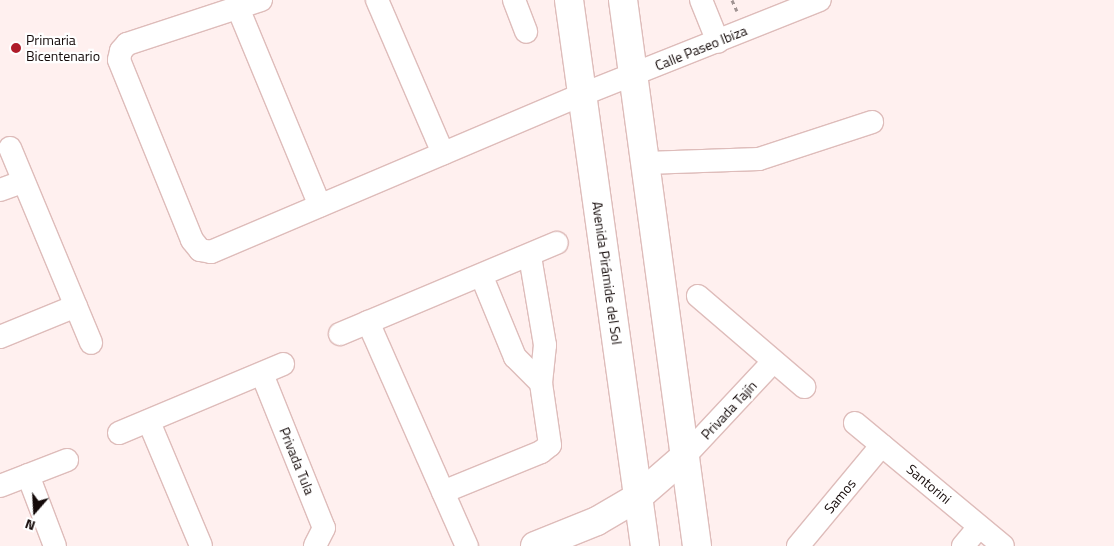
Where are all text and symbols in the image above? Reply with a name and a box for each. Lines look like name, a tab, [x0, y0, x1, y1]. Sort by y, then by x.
street label: Calle Paseo Ibiza	[653, 22, 749, 74]
place label: Primaria Bicentenario	[26, 32, 100, 64]
marker: Primaria Bicentenario	[10, 42, 22, 54]
street label: Avenida Pirámide del Sol	[589, 200, 625, 346]
street label: Privada Tajín	[698, 377, 760, 443]
street label: Privada Tula	[276, 425, 318, 497]
street label: Santorini	[903, 461, 955, 507]
street label: Samos	[821, 475, 859, 517]
north arrow	[10, 486, 60, 536]
text: N	[22, 514, 38, 537]

